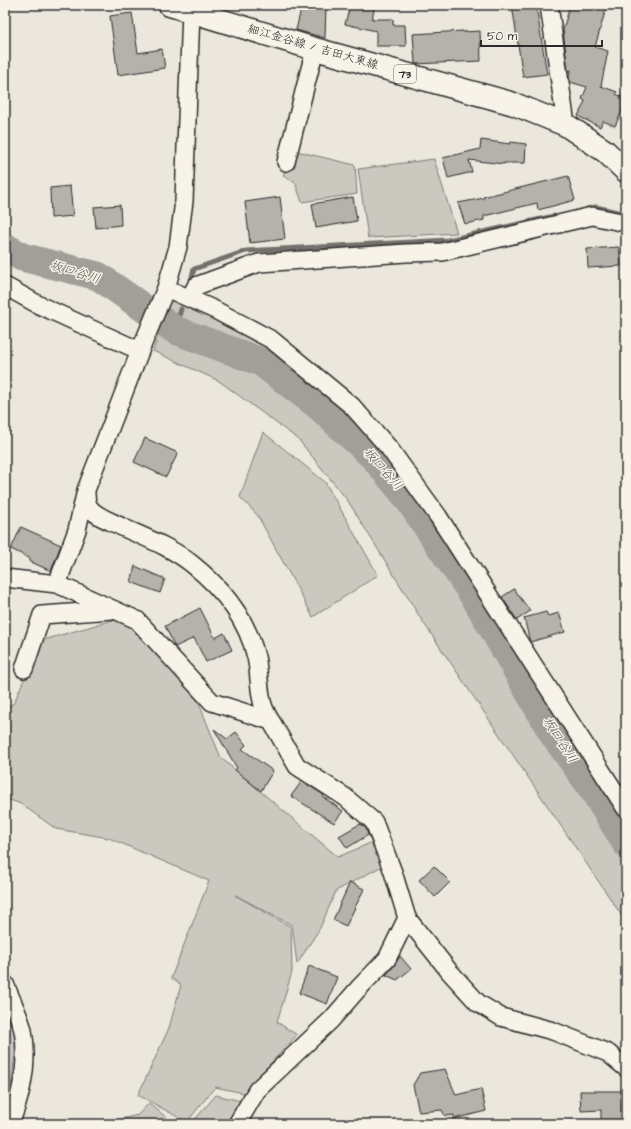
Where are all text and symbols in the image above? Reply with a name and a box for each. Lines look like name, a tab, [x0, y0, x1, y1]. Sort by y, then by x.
street label: 細江金谷線 / 吉田大東線	[246, 20, 380, 74]
scale bar	[481, 22, 602, 48]
text: 50 m	[487, 28, 518, 45]
road number: 73	[394, 65, 416, 83]
water label: 坂口谷川	[47, 256, 103, 288]
water label: 坂口谷川	[359, 444, 407, 494]
water label: 坂口谷川	[538, 713, 582, 767]

